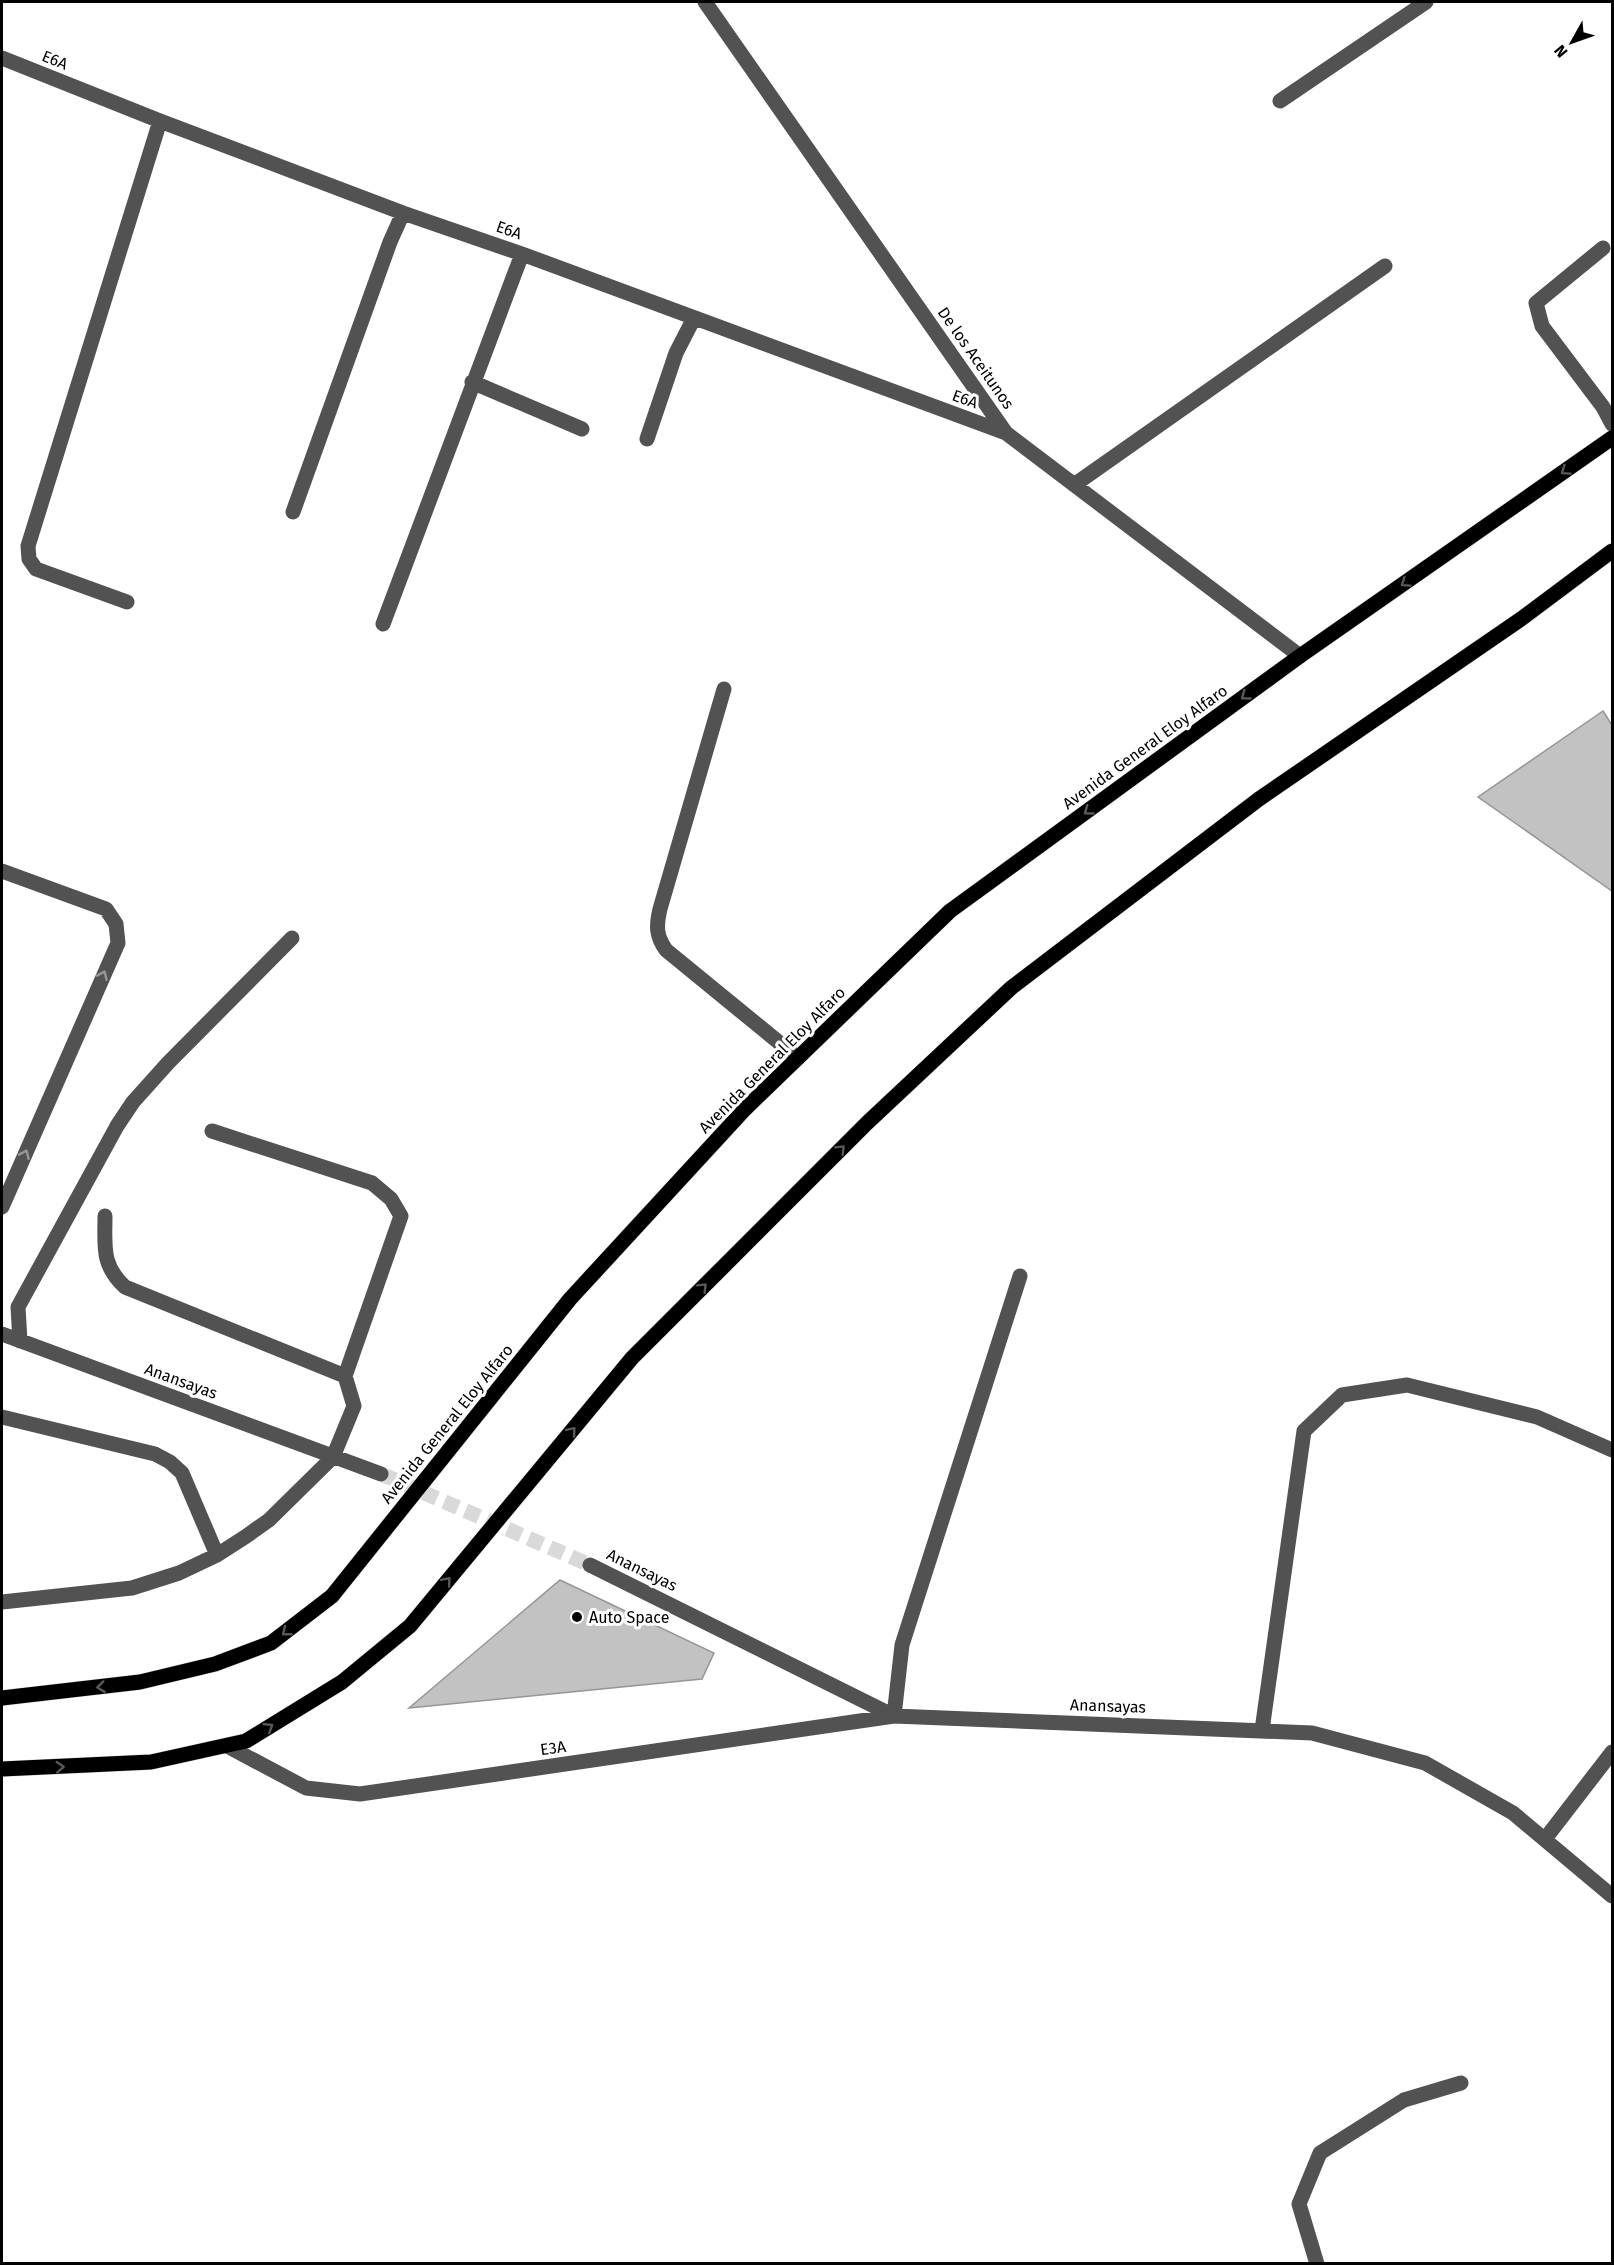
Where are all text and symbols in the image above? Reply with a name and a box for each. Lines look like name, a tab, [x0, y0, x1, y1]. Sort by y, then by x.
north arrow	[1542, 12, 1602, 72]
text: N	[1550, 41, 1572, 61]
street label: E6A	[39, 46, 71, 74]
street label: E6A	[494, 217, 525, 243]
street label: De los Aceitunos	[934, 303, 1018, 413]
street label: E6A	[950, 386, 981, 413]
one-way arrow	[1560, 464, 1571, 475]
one-way arrow	[1400, 576, 1411, 587]
street label: Avenida General Eloy Alfaro	[1059, 681, 1231, 813]
one-way arrow	[1241, 688, 1252, 699]
one-way arrow	[1084, 804, 1095, 815]
one-way arrow	[96, 971, 108, 982]
street label: Avenida General Eloy Alfaro	[695, 983, 849, 1137]
one-way arrow	[834, 1146, 845, 1156]
one-way arrow	[18, 1149, 30, 1160]
one-way arrow	[696, 1284, 707, 1294]
street label: Avenida General Eloy Alfaro	[377, 1341, 517, 1507]
street label: Anansayas	[142, 1359, 220, 1403]
one-way arrow	[564, 1427, 575, 1438]
street label: Anansayas	[604, 1545, 680, 1595]
one-way arrow	[440, 1577, 451, 1588]
place label: Auto Space	[589, 1608, 669, 1627]
marker: Auto Space	[570, 1610, 584, 1624]
one-way arrow	[281, 1625, 292, 1636]
one-way arrow	[96, 1681, 105, 1693]
street label: Anansayas	[1070, 1695, 1146, 1717]
one-way arrow	[263, 1722, 273, 1734]
street label: E3A	[539, 1737, 568, 1759]
one-way arrow	[55, 1760, 64, 1773]

